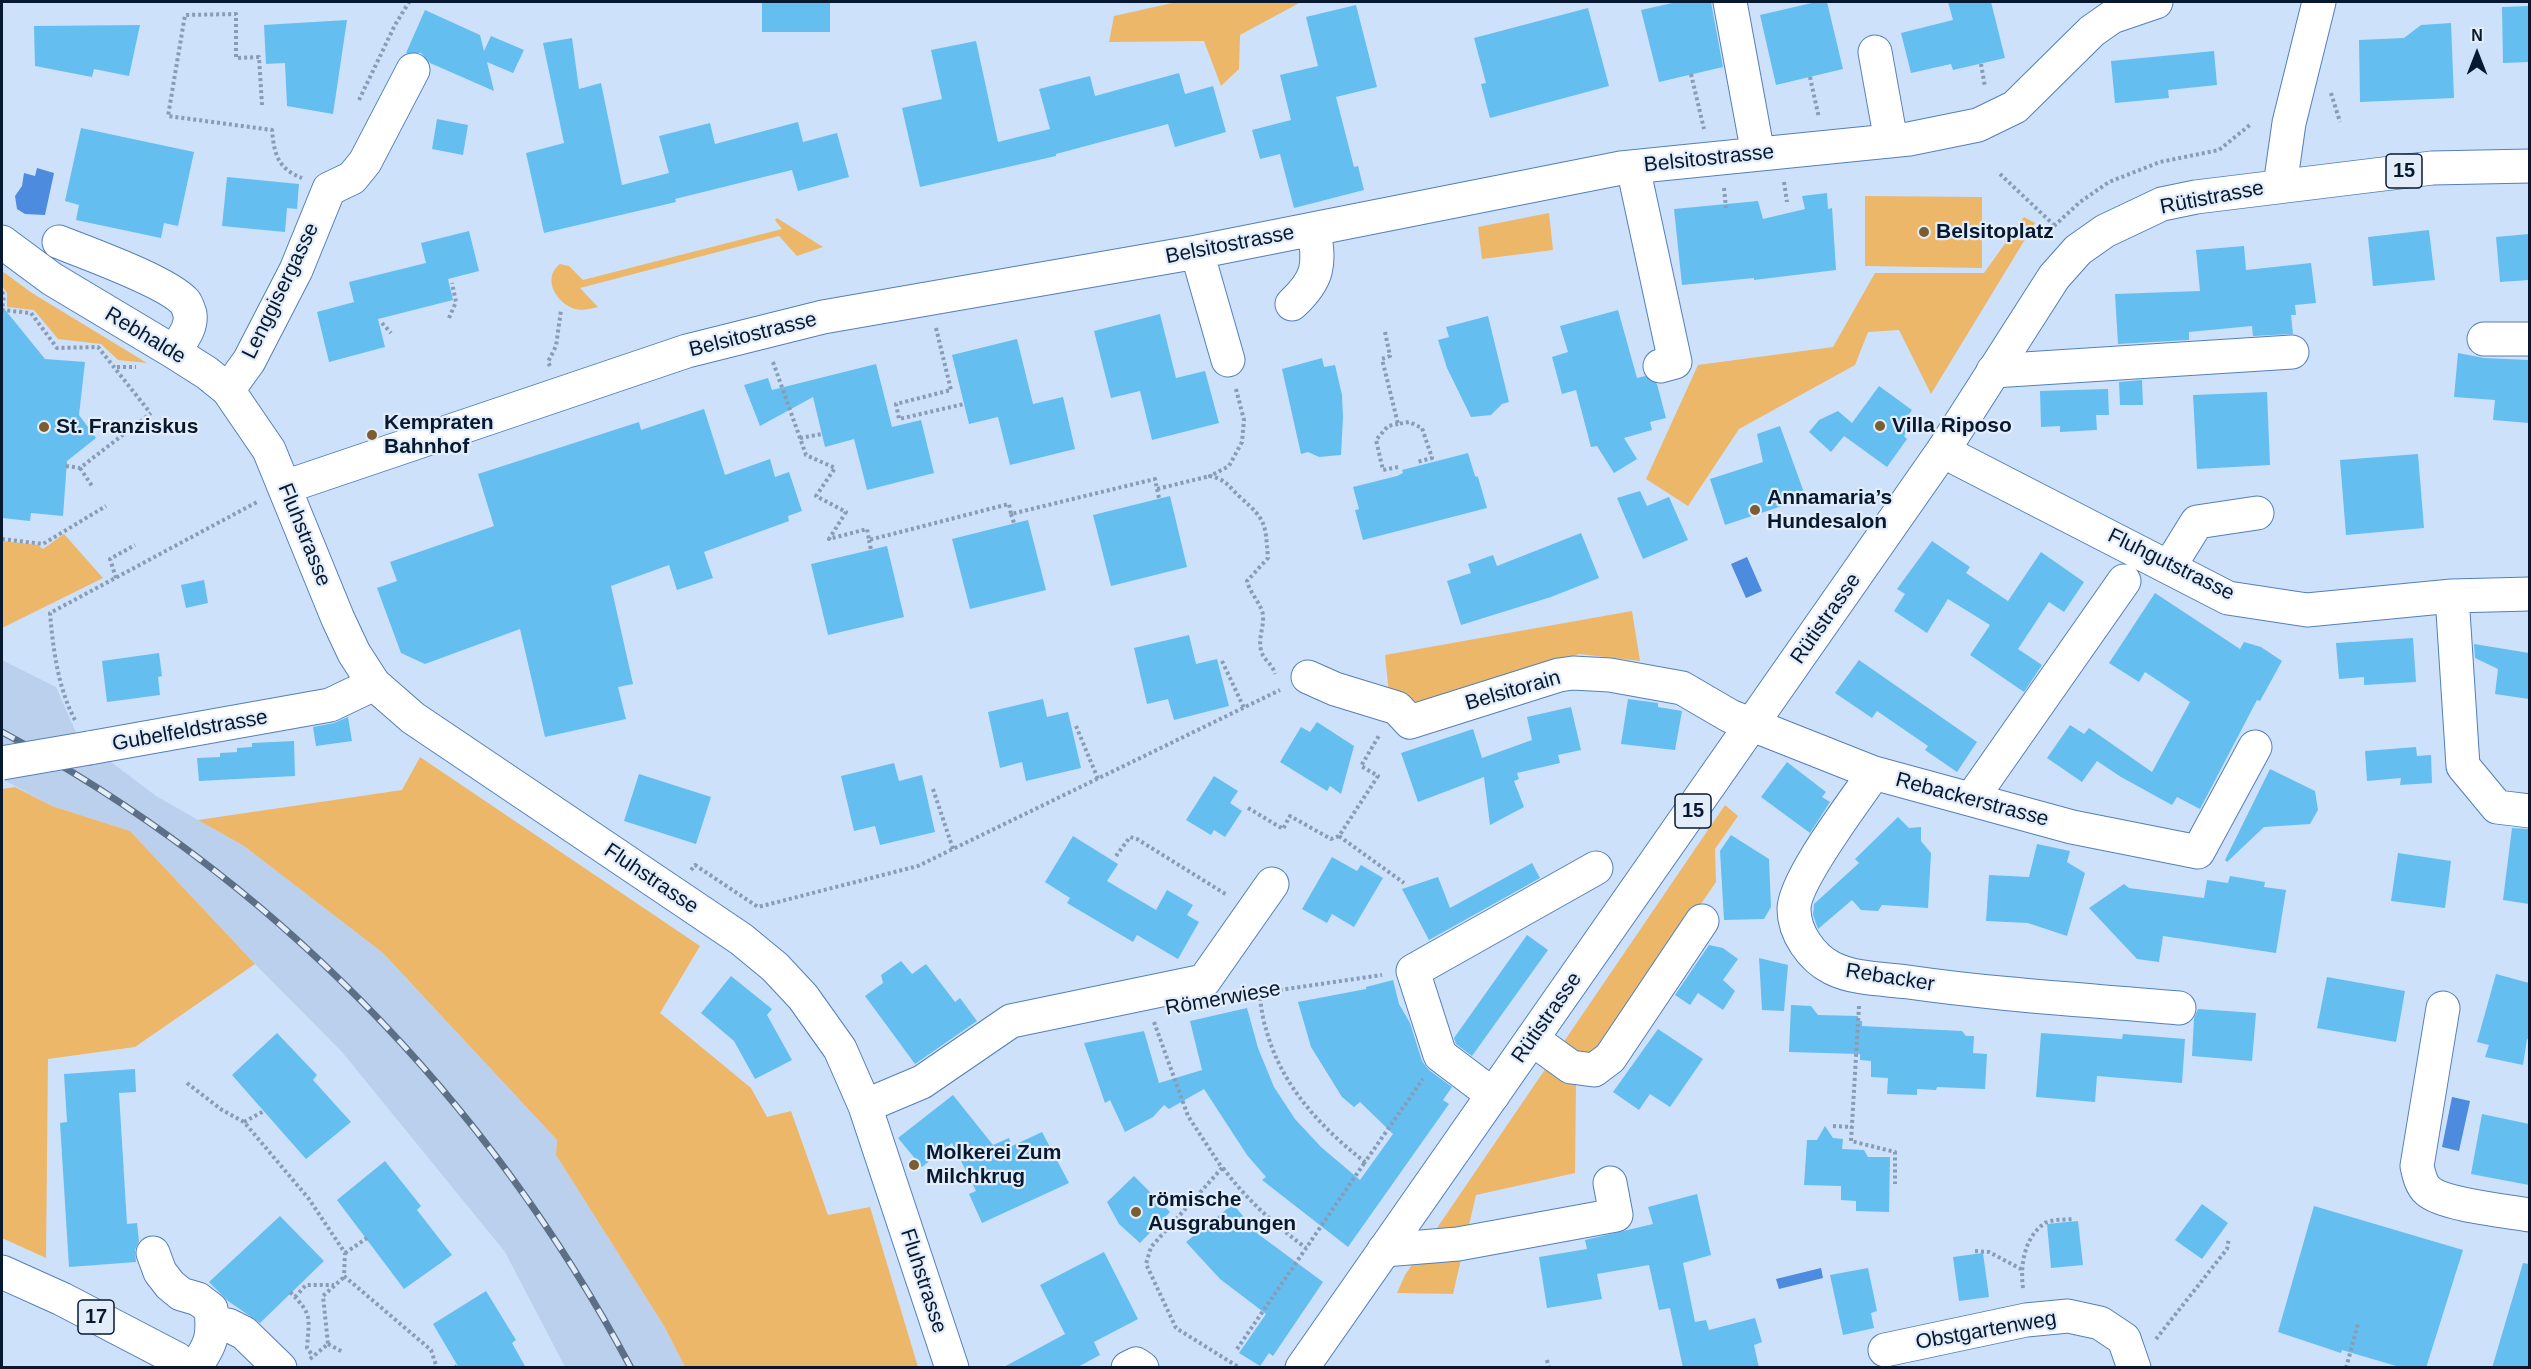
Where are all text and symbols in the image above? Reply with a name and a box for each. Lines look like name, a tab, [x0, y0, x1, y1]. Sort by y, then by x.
north arrow	[2447, 24, 2507, 84]
text: N	[2471, 27, 2483, 44]
street label: Belsitostrasse	[1643, 140, 1775, 178]
road number: 15	[2386, 154, 2422, 188]
street label: Rütistrasse	[2158, 176, 2266, 220]
street label: Lenggisergasse	[237, 219, 325, 363]
place label: Belsitoplatz	[1936, 219, 2054, 245]
street label: Belsitostrasse	[1163, 220, 1297, 270]
marker: Belsitoplatz	[1917, 225, 1931, 239]
street label: Rebhalde	[100, 302, 190, 370]
street label: Belsitostrasse	[687, 307, 819, 363]
place label: Kempraten Bahnhof	[384, 410, 494, 460]
place label: Villa Riposo	[1892, 413, 2012, 439]
place label: St. Franziskus	[56, 414, 198, 440]
marker: Villa Riposo	[1873, 419, 1887, 433]
marker: St. Franziskus	[37, 420, 51, 434]
marker: Kempraten Bahnhof	[365, 428, 379, 442]
street label: Fluhstrasse	[272, 480, 336, 590]
place label: Annamaria’s Hundesalon	[1767, 485, 1892, 535]
marker: Annamaria’s Hundesalon	[1748, 503, 1762, 517]
street label: Fluhgutstrasse	[2104, 523, 2238, 607]
street label: Rütistrasse	[1786, 569, 1866, 669]
street label: Belsitorain	[1462, 665, 1564, 717]
street label: Gubelfeldstrasse	[110, 705, 270, 757]
street label: Rebackerstrasse	[1893, 767, 2051, 833]
road number: 15	[1675, 794, 1711, 828]
street label: Fluhstrasse	[599, 838, 703, 920]
street label: Rebacker	[1844, 959, 1936, 997]
street label: Rütistrasse	[1507, 968, 1587, 1068]
street label: Römerwiese	[1163, 976, 1283, 1022]
place label: Molkerei Zum Milchkrug	[926, 1140, 1061, 1190]
marker: Molkerei Zum Milchkrug	[907, 1158, 921, 1172]
place label: römische Ausgrabungen	[1148, 1187, 1296, 1237]
marker: römische Ausgrabungen	[1129, 1205, 1143, 1219]
street label: Fluhstrasse	[894, 1225, 952, 1337]
road number: 17	[78, 1300, 114, 1334]
street label: Obstgartenweg	[1914, 1306, 2058, 1356]

